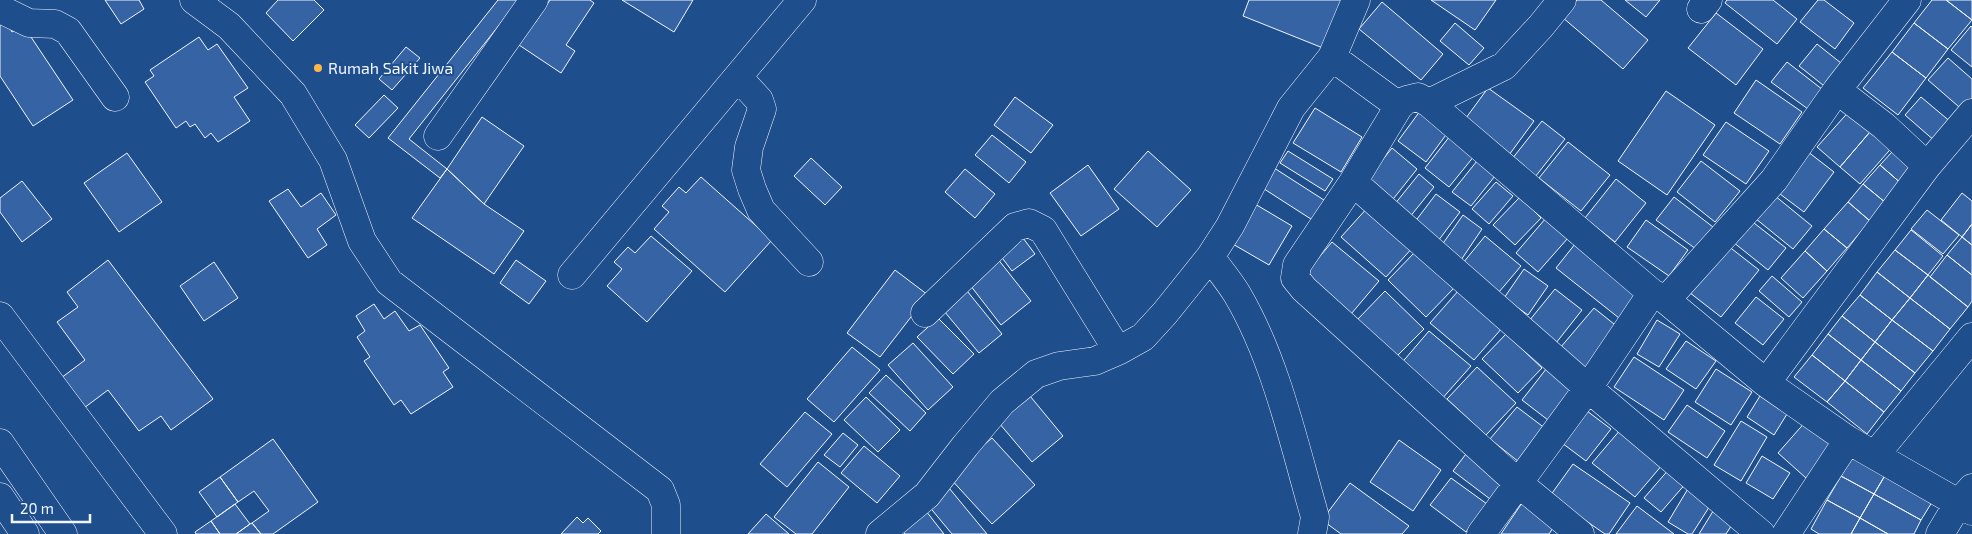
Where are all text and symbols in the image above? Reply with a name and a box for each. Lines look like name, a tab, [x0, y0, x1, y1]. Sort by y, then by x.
place label: Rumah Sakit Jiwa	[328, 58, 453, 77]
marker: Rumah Sakit Jiwa	[312, 62, 324, 74]
scale bar	[12, 492, 90, 524]
text: 20 m	[20, 499, 54, 517]

